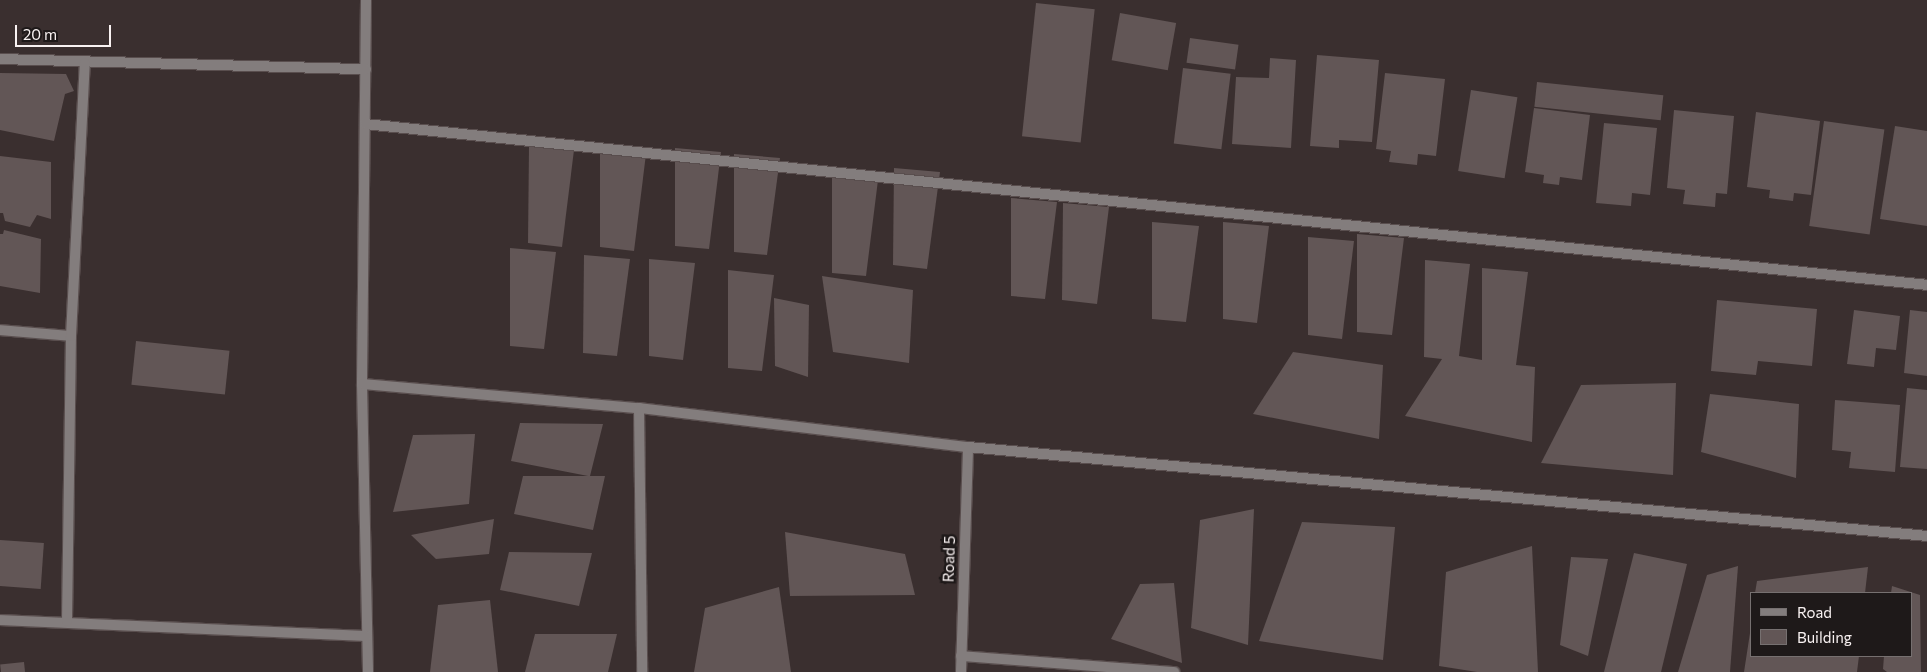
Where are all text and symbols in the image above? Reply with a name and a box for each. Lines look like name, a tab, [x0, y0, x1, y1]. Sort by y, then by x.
scale bar	[18, 15, 114, 47]
text: 20 m	[23, 25, 57, 43]
street label: Road 5	[939, 535, 959, 583]
legend	[1750, 592, 1912, 657]
text: Road	[1797, 603, 1832, 621]
text: Building	[1797, 628, 1852, 646]

